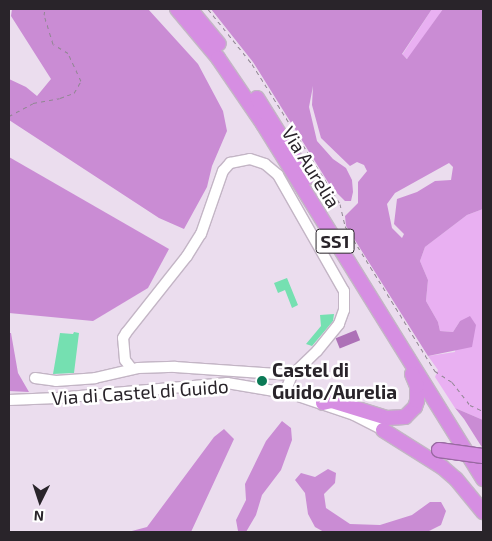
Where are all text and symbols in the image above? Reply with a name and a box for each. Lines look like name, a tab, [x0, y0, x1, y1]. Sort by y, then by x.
street label: Via Aurelia	[277, 122, 345, 212]
road number: SS1	[315, 226, 355, 256]
place label: Castel di Guido/Aurelia	[272, 359, 397, 403]
street label: Via di Castel di Guido	[50, 374, 230, 410]
marker: Castel di Guido/Aurelia	[256, 375, 268, 387]
north arrow	[15, 476, 65, 526]
text: N	[33, 508, 45, 525]

